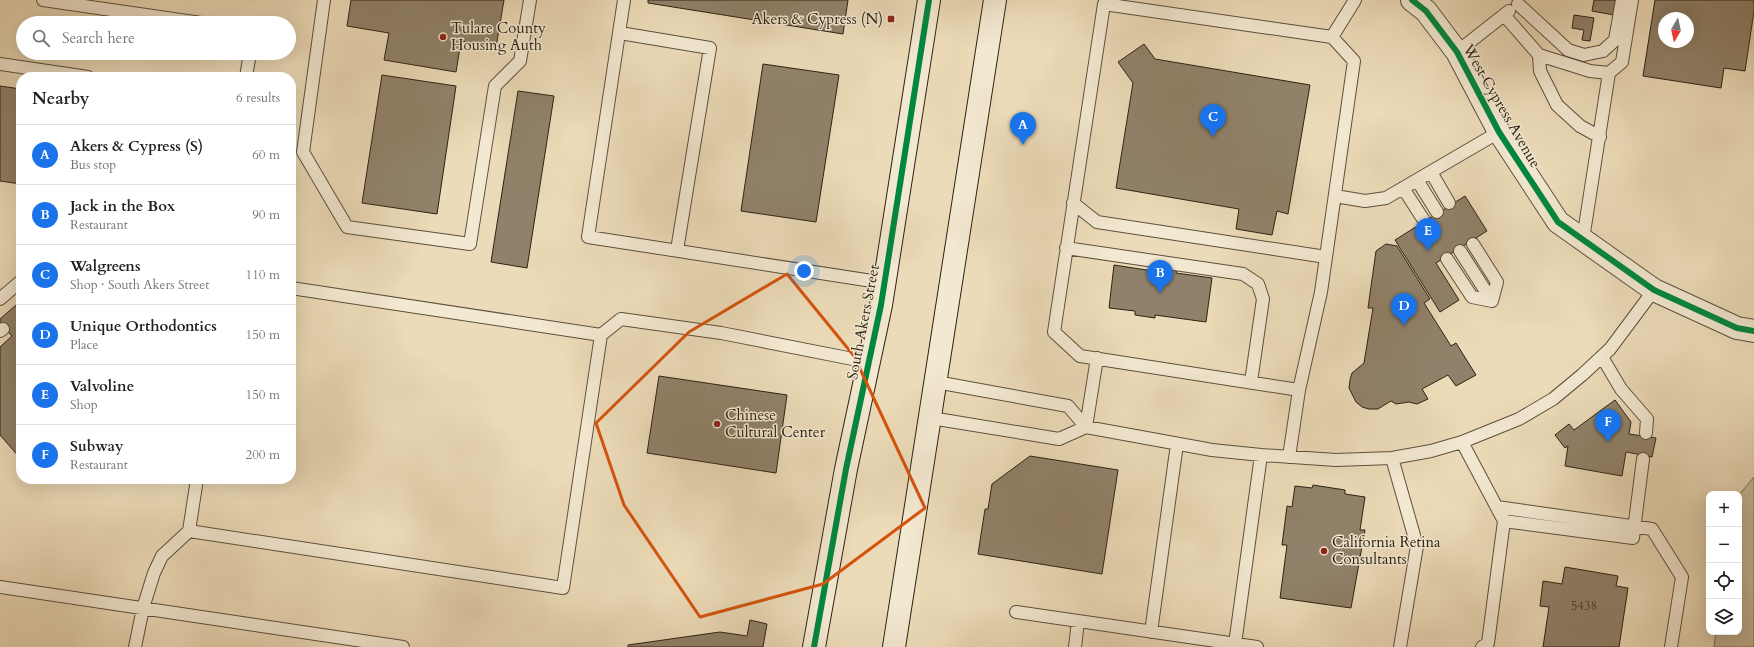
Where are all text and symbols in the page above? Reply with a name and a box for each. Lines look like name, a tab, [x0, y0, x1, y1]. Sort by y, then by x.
place label: Akers & Cypress (N)	[752, 9, 883, 29]
north arrow	[1658, 12, 1694, 48]
marker: Akers & Cypress (N)	[886, 14, 896, 24]
search box	[16, 16, 296, 60]
place label: Tulare County Housing Auth	[451, 18, 546, 55]
icon: search	[30, 27, 52, 49]
text: Search here	[62, 28, 135, 48]
marker: Tulare County Housing Auth	[438, 32, 448, 42]
street label: West Cypress Avenue	[1458, 40, 1546, 172]
text: Nearby	[32, 87, 89, 110]
text: 6 results	[236, 89, 280, 107]
pin: C	[1200, 104, 1226, 137]
pin: A	[1010, 112, 1036, 145]
text: Akers & Cypress (S)	[70, 136, 203, 156]
text: A	[40, 146, 50, 164]
text: 60 m	[252, 146, 280, 164]
text: Bus stop	[70, 156, 116, 174]
text: Jack in the Box	[70, 196, 175, 216]
text: B	[40, 206, 50, 224]
text: 90 m	[252, 206, 280, 224]
text: Restaurant	[70, 216, 128, 234]
pin: E	[1415, 218, 1441, 251]
text: Walgreens	[70, 256, 141, 276]
pin: B	[1147, 260, 1173, 293]
your location	[794, 261, 814, 281]
street label: South Akers Street	[842, 262, 884, 381]
text: C	[40, 266, 50, 284]
text: 110 m	[246, 266, 280, 284]
text: Shop · South Akers Street	[70, 276, 209, 294]
pin: D	[1391, 293, 1417, 326]
text: Unique Orthodontics	[70, 316, 217, 336]
text: D	[39, 326, 51, 344]
text: 150 m	[246, 326, 280, 344]
text: Place	[70, 336, 98, 354]
text: Valvoline	[70, 376, 134, 396]
text: E	[41, 386, 49, 404]
text: 150 m	[246, 386, 280, 404]
text: Shop	[70, 396, 98, 414]
place label: Chinese Cultural Center	[725, 405, 826, 442]
pin: F	[1595, 409, 1621, 442]
marker: Chinese Cultural Center	[712, 419, 722, 429]
text: Subway	[70, 436, 123, 456]
text: F	[41, 446, 49, 464]
text: 200 m	[246, 446, 280, 464]
text: Restaurant	[70, 456, 128, 474]
map controls	[1706, 491, 1742, 635]
button: +	[1706, 491, 1742, 527]
button: −	[1706, 527, 1742, 563]
place label: California Retina Consultants	[1332, 532, 1441, 569]
marker: California Retina Consultants	[1319, 546, 1329, 556]
button: locate	[1706, 563, 1742, 599]
house number: 5438	[1571, 597, 1597, 615]
button: layers	[1706, 599, 1742, 635]

